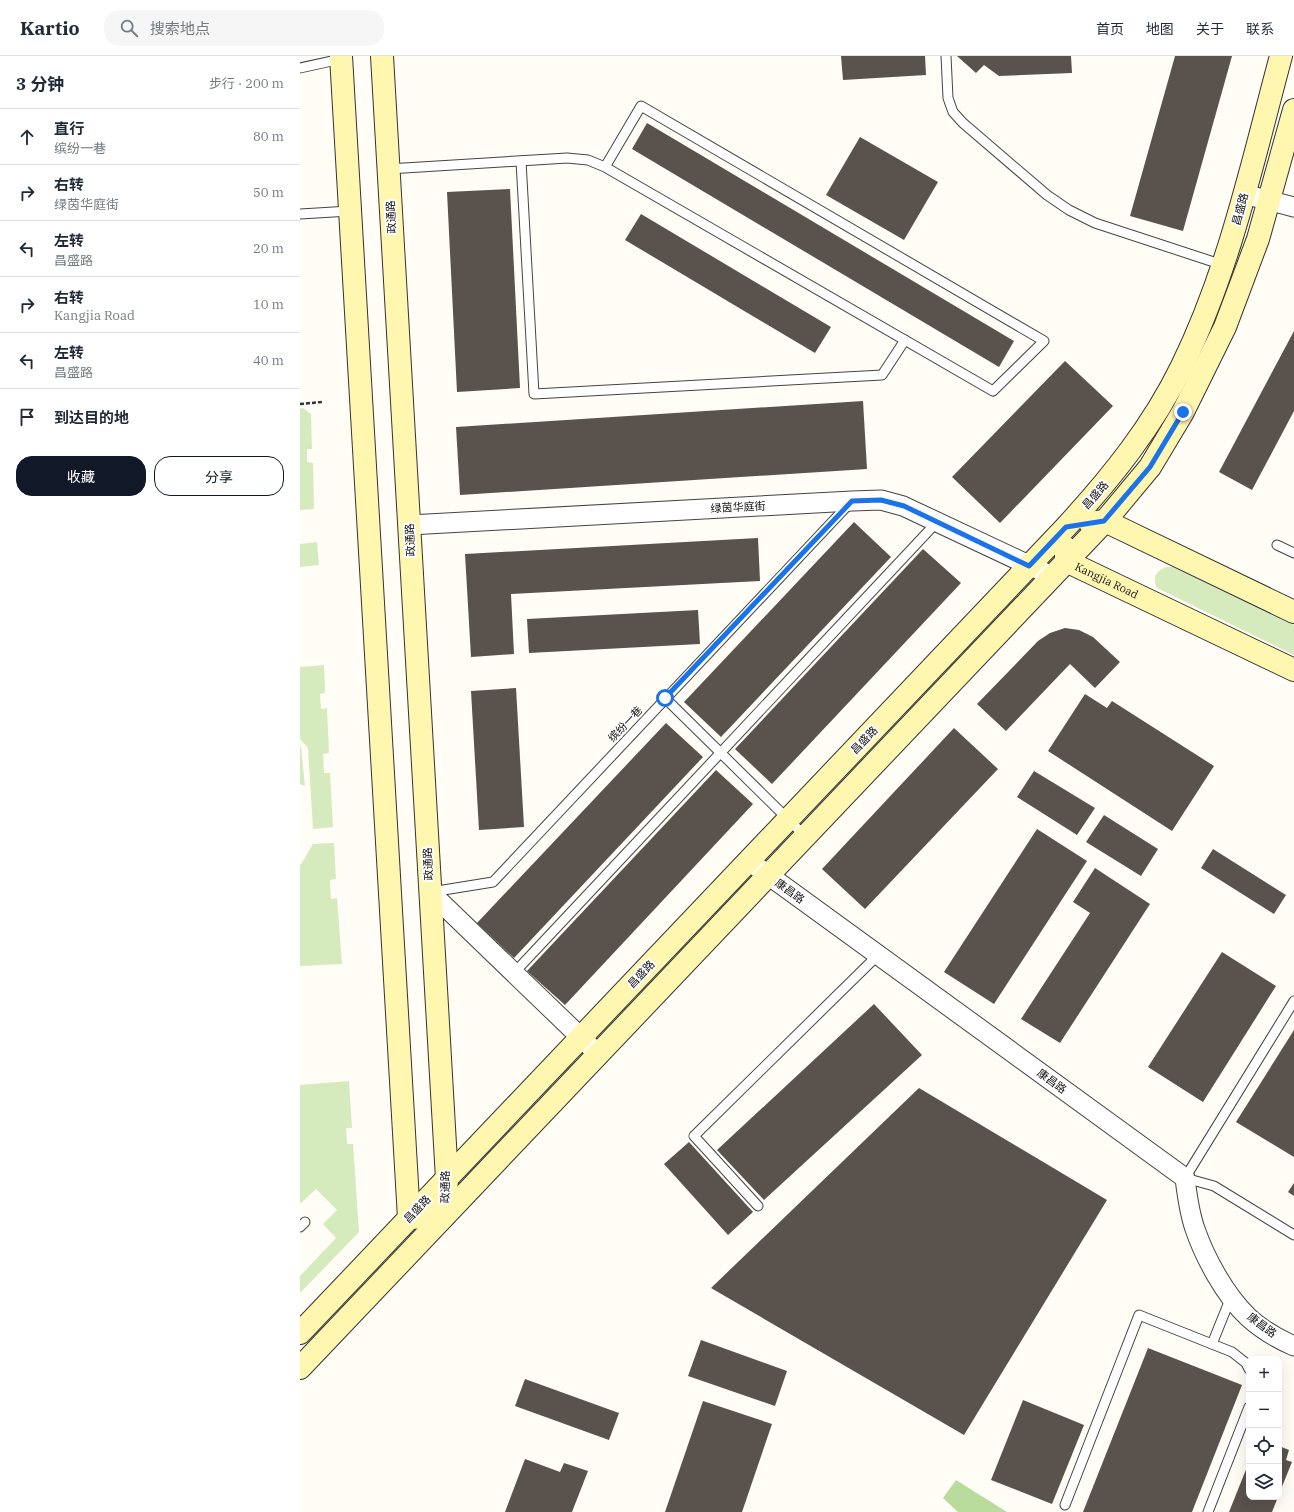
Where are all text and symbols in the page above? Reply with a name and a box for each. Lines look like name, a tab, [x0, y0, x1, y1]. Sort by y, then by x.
search box	[104, 10, 384, 46]
text: Kartio	[20, 16, 80, 40]
icon: search	[118, 17, 140, 39]
text: 搜索地点	[150, 19, 210, 38]
text: 首页	[1096, 20, 1124, 38]
text: 地图	[1146, 20, 1174, 38]
text: 关于	[1196, 20, 1224, 38]
text: 联系	[1246, 20, 1274, 38]
text: 3 分钟	[16, 73, 64, 95]
text: 步行 · 200 m	[209, 75, 284, 92]
text: 直行	[54, 119, 84, 138]
icon: ahead	[16, 126, 38, 148]
text: 80 m	[253, 128, 284, 145]
text: 缤纷一巷	[54, 140, 106, 157]
text: 右转	[54, 175, 84, 194]
icon: right	[16, 182, 38, 204]
text: 50 m	[253, 184, 284, 201]
street label: 昌盛路	[1229, 191, 1251, 227]
text: 绿茵华庭街	[54, 196, 119, 213]
street label: 政通路	[383, 200, 399, 234]
text: 左转	[54, 231, 84, 250]
icon: left	[16, 238, 38, 260]
text: 20 m	[253, 240, 284, 257]
text: 昌盛路	[54, 252, 93, 269]
text: 右转	[54, 288, 84, 307]
icon: right	[16, 294, 38, 316]
text: 10 m	[253, 296, 284, 313]
text: Kangjia Road	[54, 307, 135, 324]
text: 左转	[54, 343, 84, 362]
icon: left	[16, 350, 38, 372]
text: 40 m	[253, 352, 284, 369]
text: 昌盛路	[54, 364, 93, 381]
route end	[1174, 403, 1192, 421]
icon: arrive	[16, 406, 38, 428]
text: 到达目的地	[54, 408, 129, 427]
button: 收藏	[16, 456, 146, 496]
button: 分享	[154, 456, 284, 496]
street label: 昌盛路	[1079, 478, 1111, 512]
street label: 绿茵华庭街	[710, 499, 766, 515]
street label: 政通路	[402, 523, 418, 557]
street label: Kangjia Road	[1073, 559, 1141, 602]
route start	[656, 689, 674, 707]
street label: 缤纷一巷	[605, 703, 645, 745]
street label: 昌盛路	[848, 723, 880, 757]
street label: 政通路	[420, 847, 436, 881]
street label: 康昌路	[773, 876, 807, 906]
street label: 昌盛路	[625, 957, 657, 991]
street label: 康昌路	[1035, 1066, 1069, 1096]
street label: 政通路	[438, 1170, 452, 1204]
street label: 昌盛路	[401, 1192, 433, 1226]
street label: 康昌路	[1245, 1309, 1279, 1341]
map controls	[1246, 1356, 1282, 1500]
button: +	[1246, 1356, 1282, 1392]
button: −	[1246, 1392, 1282, 1428]
button: locate	[1246, 1428, 1282, 1464]
button: layers	[1246, 1464, 1282, 1500]

